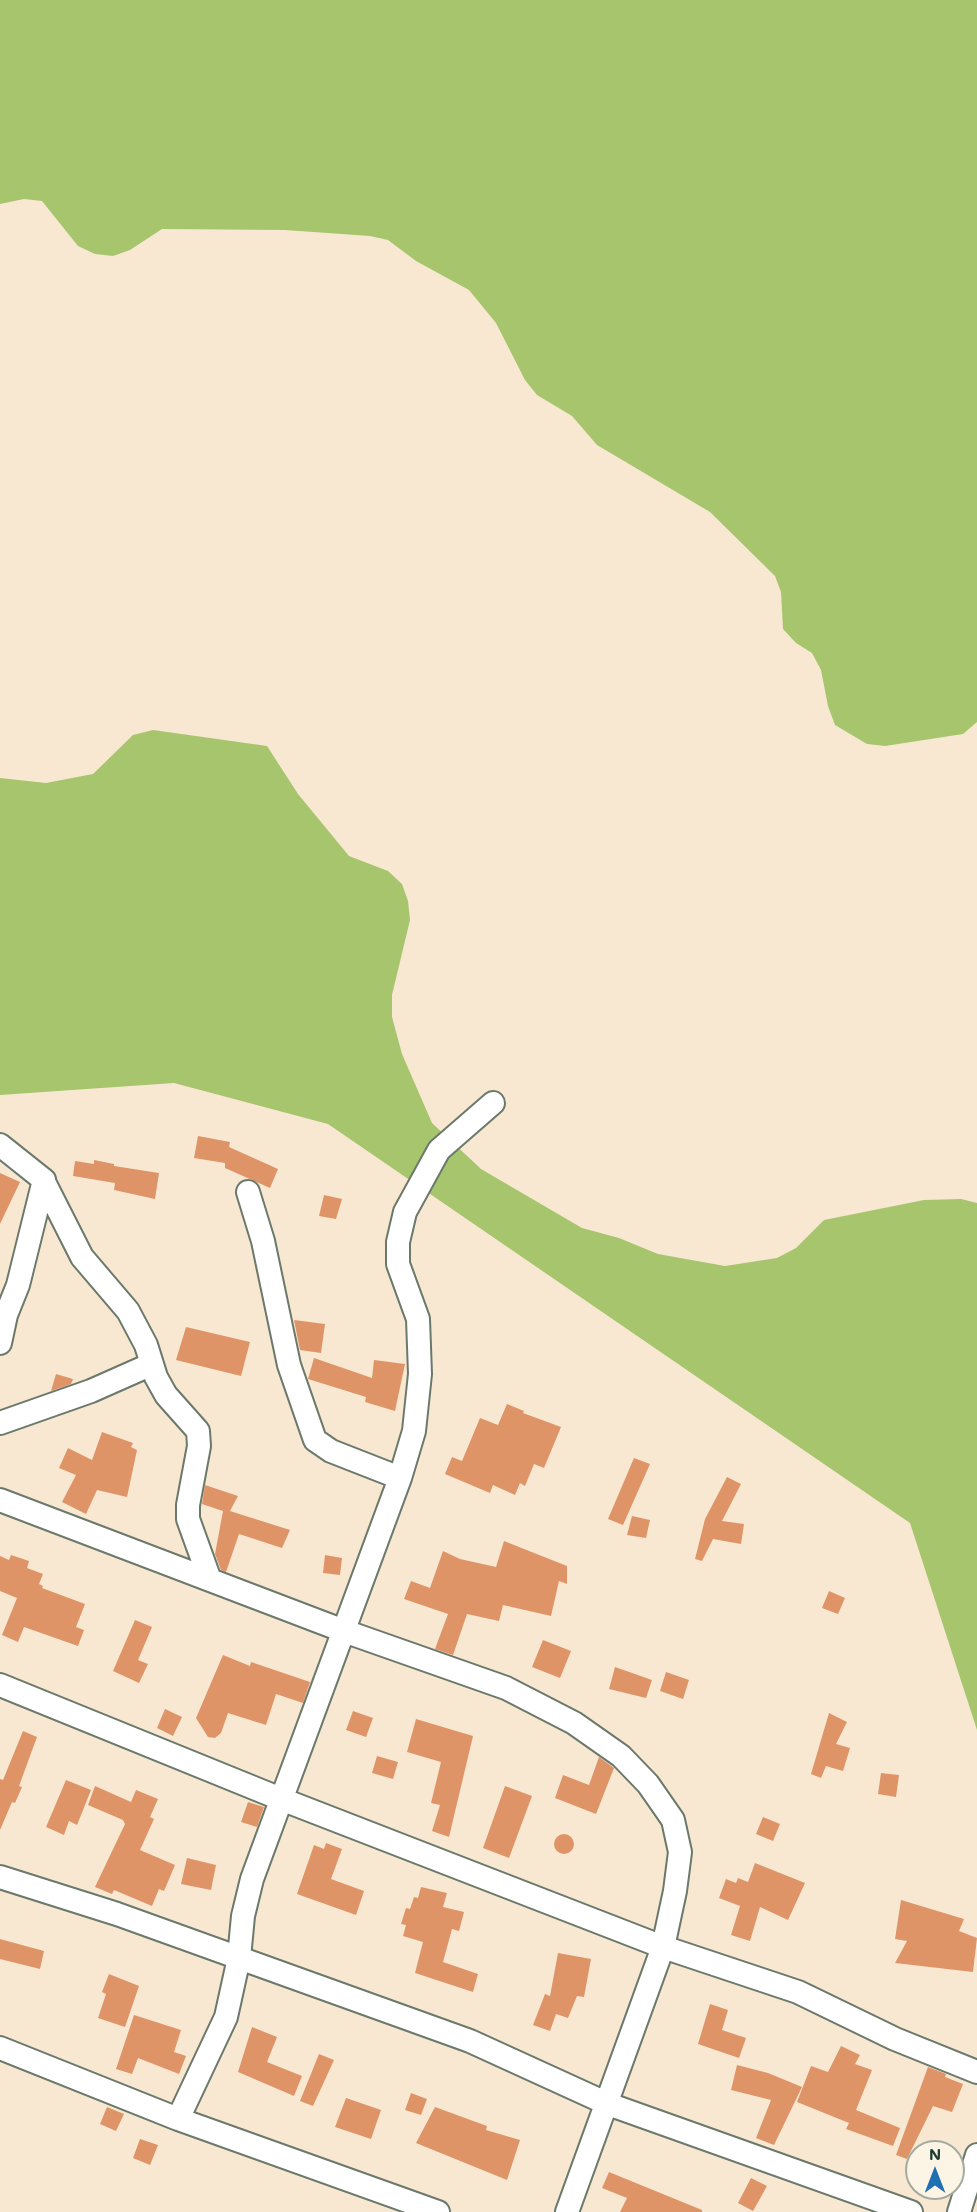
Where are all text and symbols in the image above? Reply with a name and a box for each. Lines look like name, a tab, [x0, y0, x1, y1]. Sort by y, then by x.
north arrow	[905, 2140, 965, 2200]
text: N	[929, 2143, 941, 2164]

